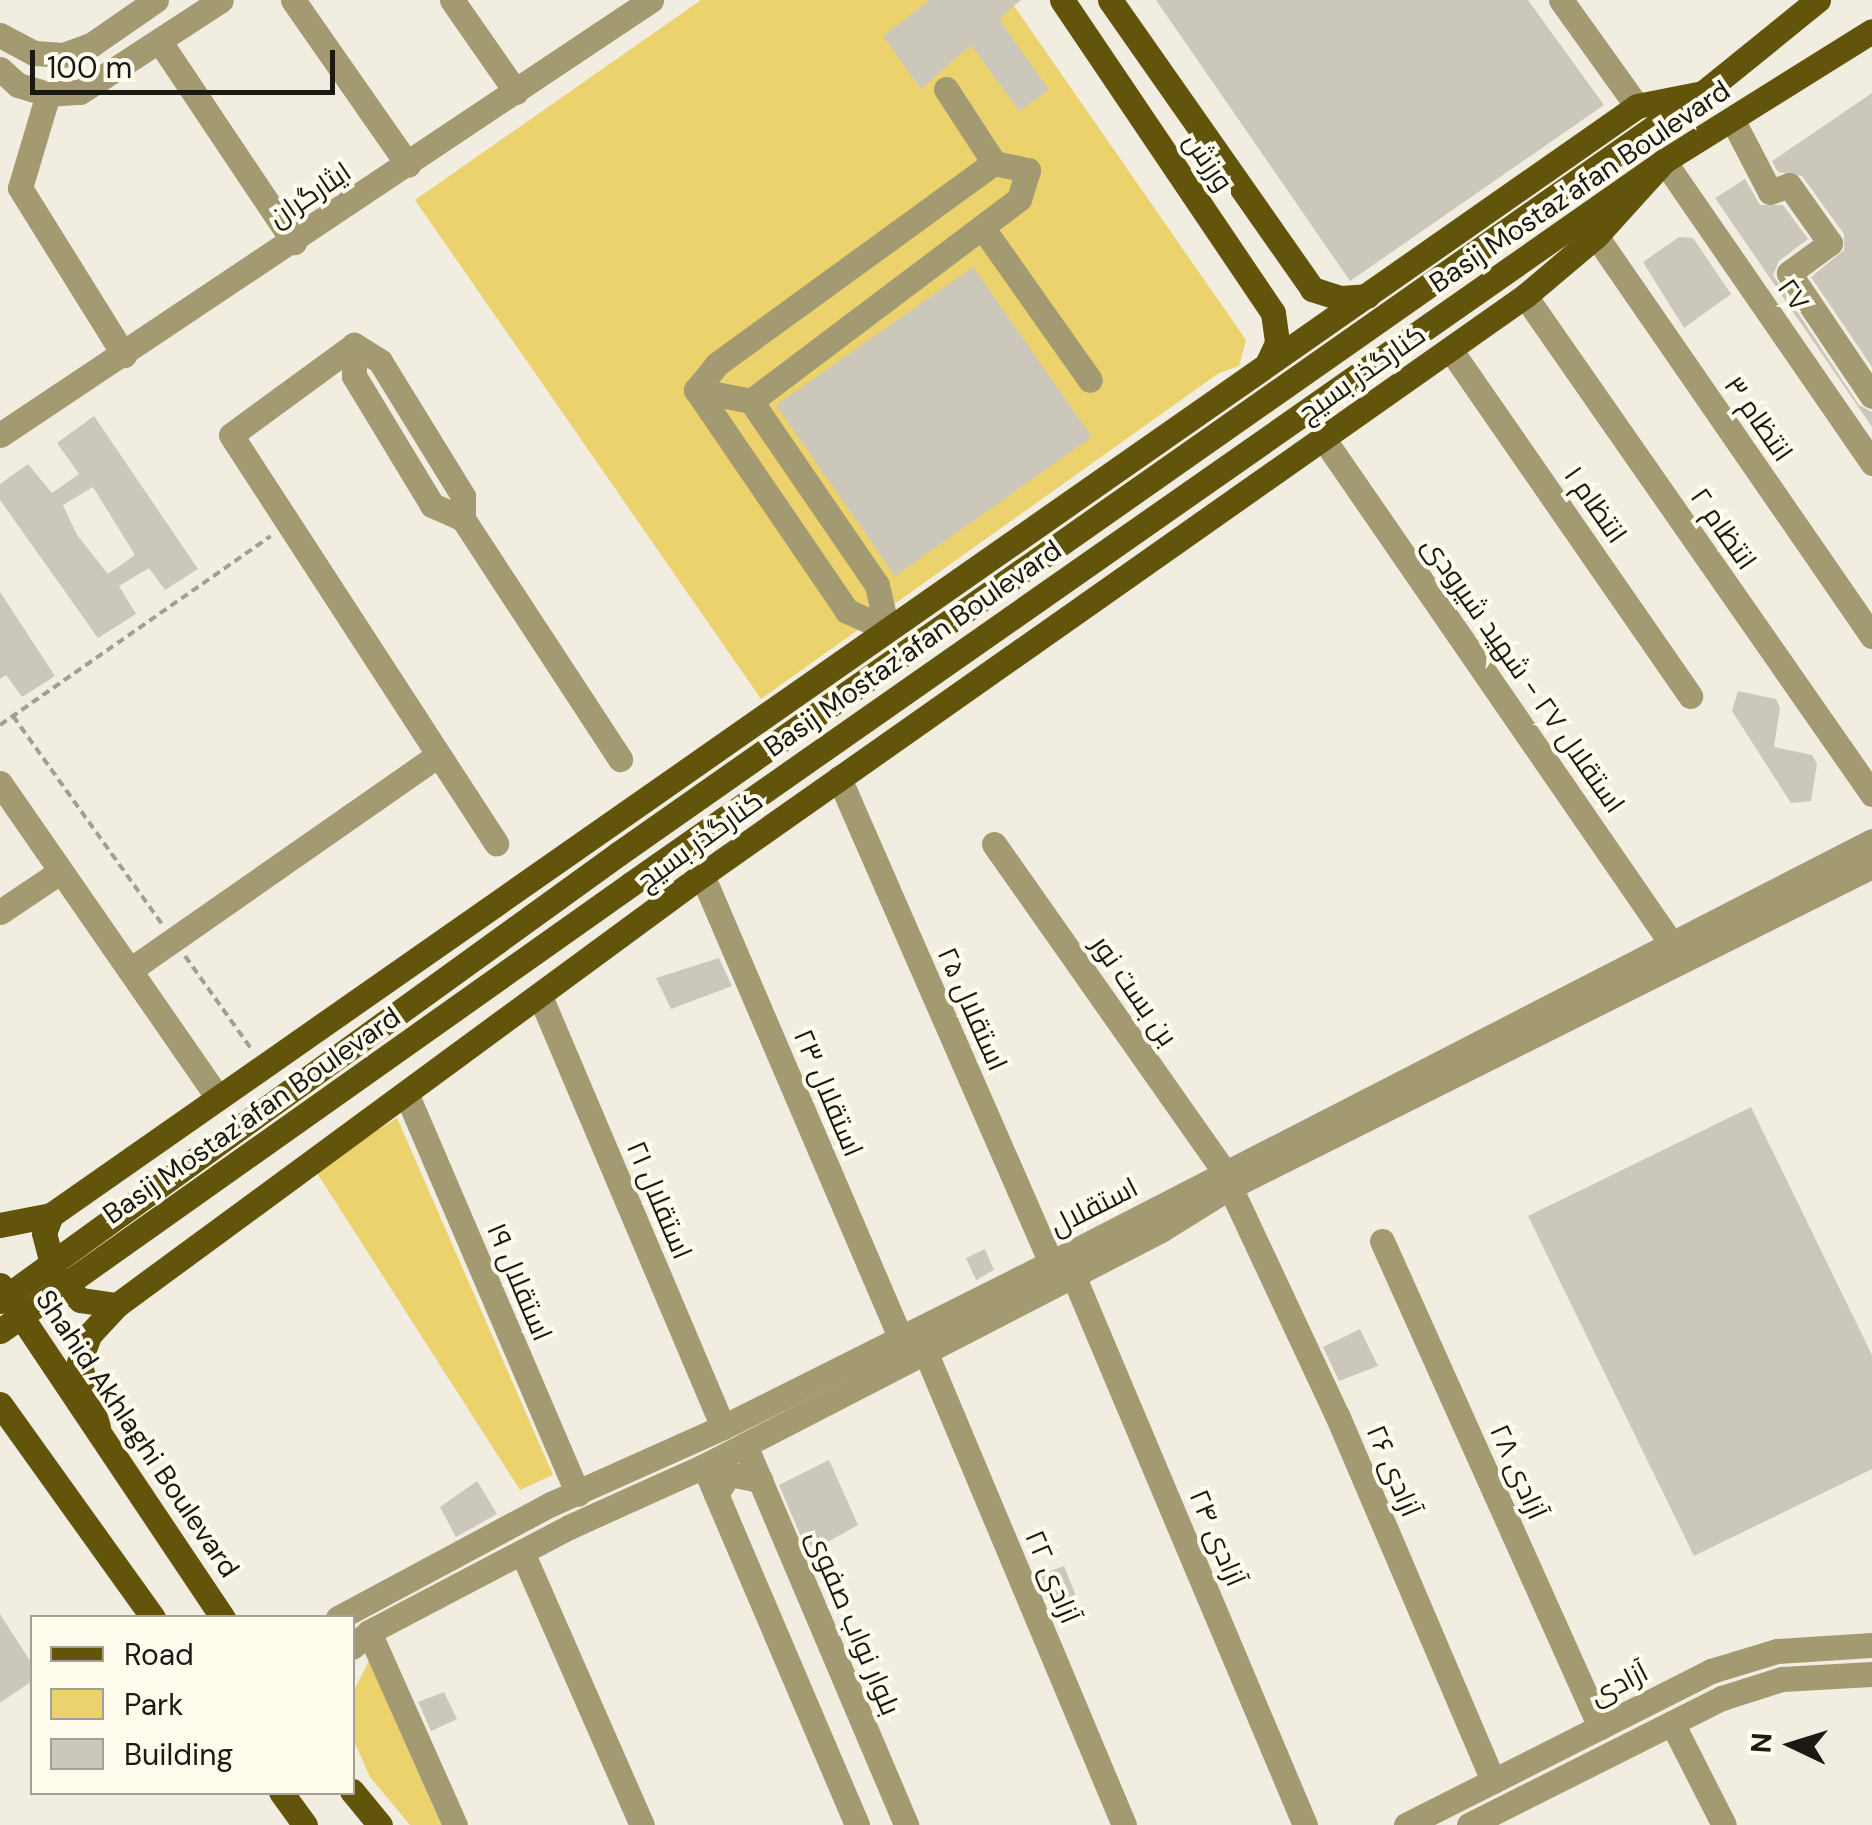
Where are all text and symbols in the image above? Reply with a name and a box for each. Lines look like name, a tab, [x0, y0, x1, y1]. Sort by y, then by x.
scale bar	[35, 30, 340, 92]
text: 100 m	[47, 48, 132, 87]
street label: Basij Mostaz'afan Boulevard	[1423, 74, 1737, 300]
street label: ورزش	[1176, 126, 1240, 198]
street label: ایثارگران	[262, 155, 358, 235]
street label: ۲۷	[1770, 272, 1816, 318]
street label: کنارگذر بسیج	[1292, 318, 1432, 430]
street label: انتظام ۳	[1717, 370, 1799, 468]
street label: انتظام ۱	[1557, 460, 1633, 550]
street label: انتظام ۲	[1683, 482, 1763, 576]
street label: استقلال ۲۷ - شهید شیرودی	[1415, 530, 1631, 820]
street label: Basij Mostaz'afan Boulevard	[758, 533, 1068, 765]
street label: کنارگذر بسیج	[630, 784, 770, 898]
street label: بن بست نور	[1084, 929, 1184, 1053]
street label: استقلال ۲۵	[930, 942, 1014, 1076]
street label: Basij Mostaz'afan Boulevard	[97, 1000, 407, 1232]
street label: استقلال ۲۳	[786, 1024, 870, 1162]
street label: استقلال ۲۱	[619, 1136, 699, 1264]
street label: استقلال	[1044, 1171, 1144, 1243]
street label: استقلال ۱۹	[479, 1218, 559, 1346]
street label: Shahid Akhlaghi Boulevard	[28, 1284, 246, 1584]
street label: آزادی ۲۸	[1482, 1419, 1554, 1525]
street label: آزادی ۲۶	[1359, 1420, 1427, 1522]
street label: آزادی ۲۴	[1182, 1485, 1252, 1591]
street label: آزادی ۲۲	[1017, 1525, 1087, 1629]
street label: بلوار نواب صفوی	[799, 1526, 907, 1720]
legend	[30, 1615, 355, 1795]
text: Road	[124, 1635, 194, 1674]
street label: آزادی	[1584, 1655, 1654, 1713]
text: Park	[124, 1685, 183, 1724]
north arrow	[1742, 1695, 1842, 1795]
text: N	[1742, 1731, 1781, 1754]
text: Building	[124, 1735, 233, 1774]

